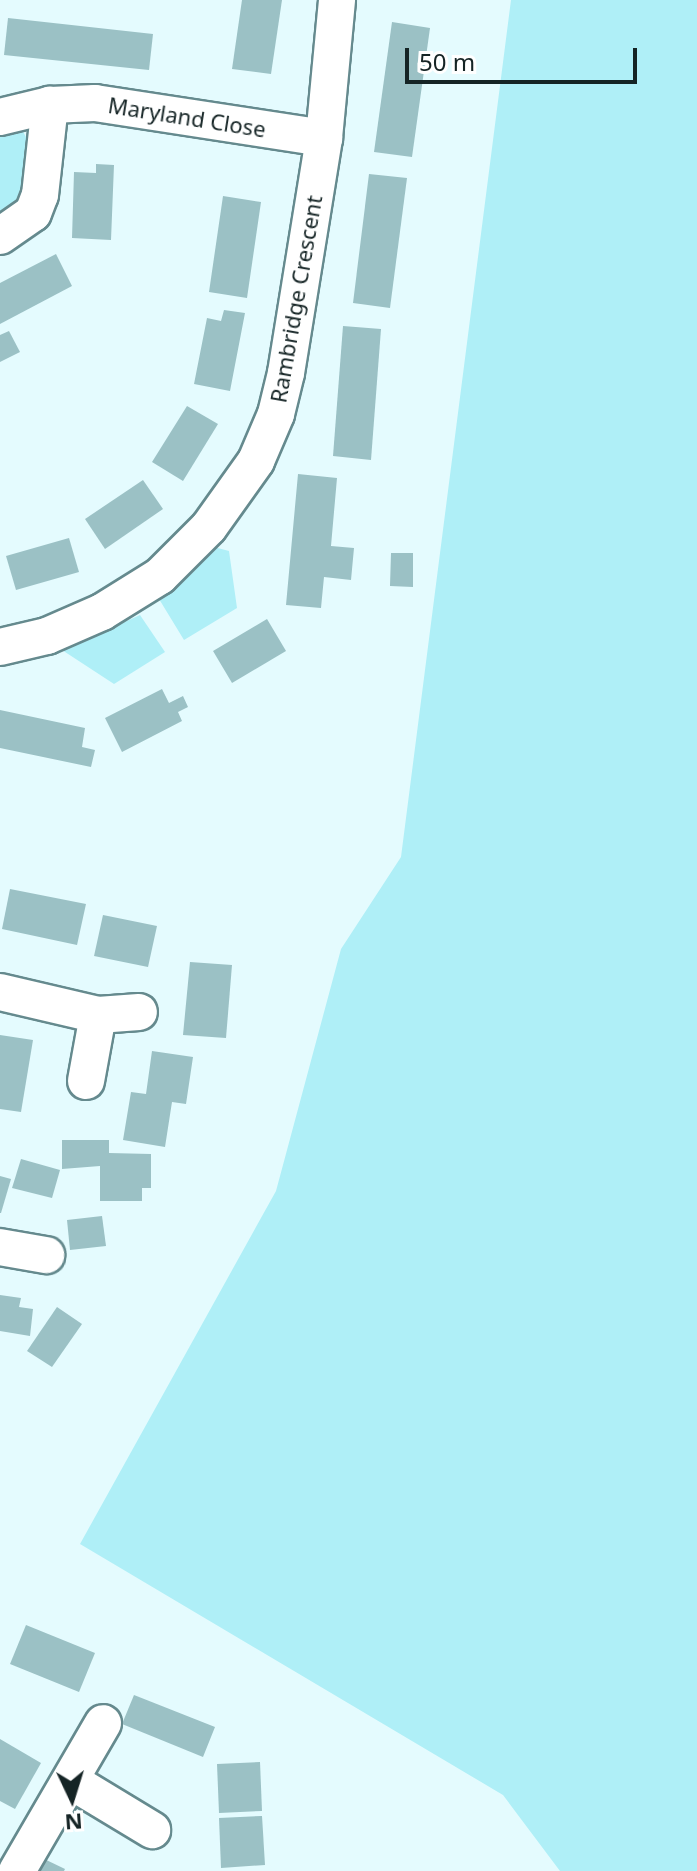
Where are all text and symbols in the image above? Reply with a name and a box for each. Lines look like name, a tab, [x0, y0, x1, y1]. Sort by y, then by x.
scale bar	[409, 32, 641, 82]
text: 50 m	[419, 45, 475, 78]
street label: Maryland Close	[106, 92, 268, 142]
street label: Rambridge Crescent	[265, 193, 327, 405]
north arrow	[32, 1759, 112, 1839]
text: N	[64, 1807, 84, 1839]

